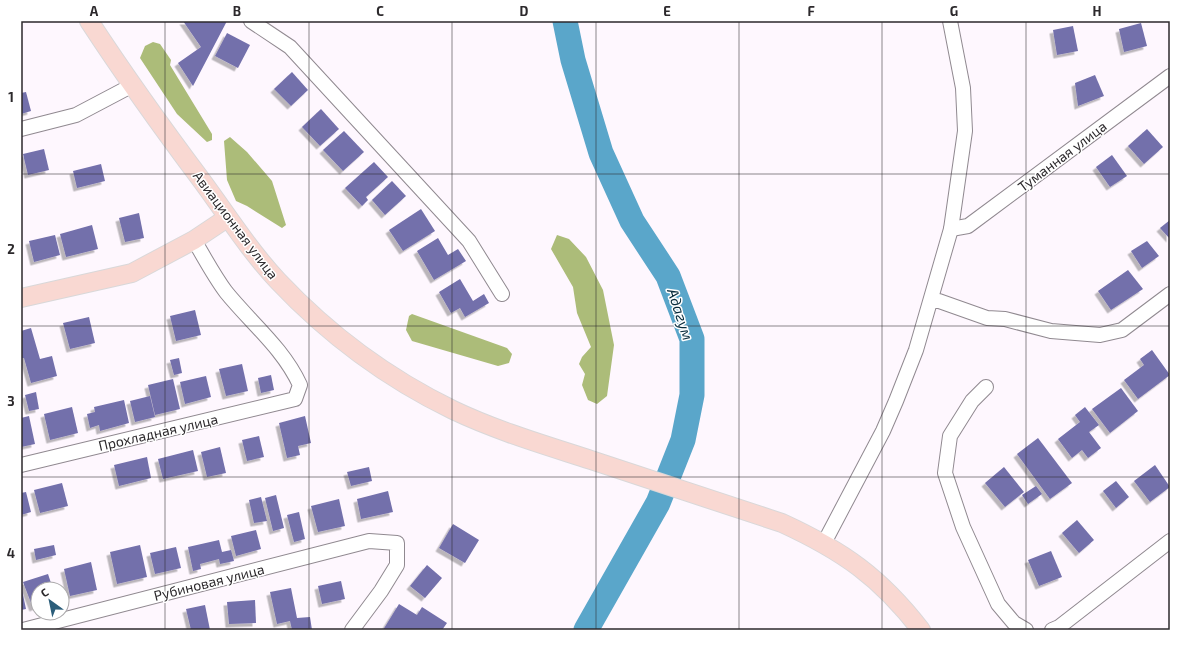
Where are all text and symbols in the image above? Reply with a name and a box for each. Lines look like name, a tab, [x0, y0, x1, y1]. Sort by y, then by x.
text: A	[90, 3, 99, 19]
text: B	[233, 3, 241, 19]
text: C	[376, 3, 384, 19]
text: D	[520, 3, 529, 19]
text: E	[663, 3, 671, 19]
text: F	[807, 3, 815, 19]
text: G	[950, 3, 958, 19]
text: H	[1093, 3, 1102, 19]
text: 1	[8, 89, 14, 105]
street label: Туманная улица	[1014, 117, 1110, 195]
street label: Авиационная улица	[190, 168, 282, 282]
text: 2	[7, 241, 15, 257]
water label: Адагум	[664, 285, 698, 342]
text: 3	[7, 393, 15, 409]
street label: Прохладная улица	[96, 410, 220, 454]
text: 4	[7, 545, 15, 561]
street label: Рубиновая улица	[152, 560, 266, 604]
north arrow	[30, 581, 70, 621]
text: С	[38, 585, 51, 599]

